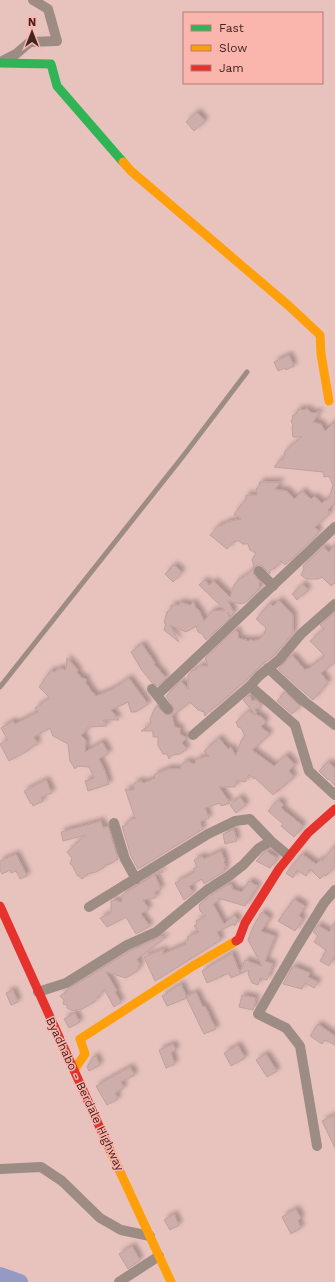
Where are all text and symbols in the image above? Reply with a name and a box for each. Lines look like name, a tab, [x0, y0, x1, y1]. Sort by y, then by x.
north arrow	[12, 12, 52, 52]
legend	[183, 12, 323, 84]
text: N	[28, 16, 36, 29]
text: Fast	[219, 21, 244, 35]
text: Slow	[219, 41, 247, 55]
text: Jam	[219, 61, 244, 75]
street label: Byadhabo - Berdale Highway	[43, 1015, 127, 1174]

